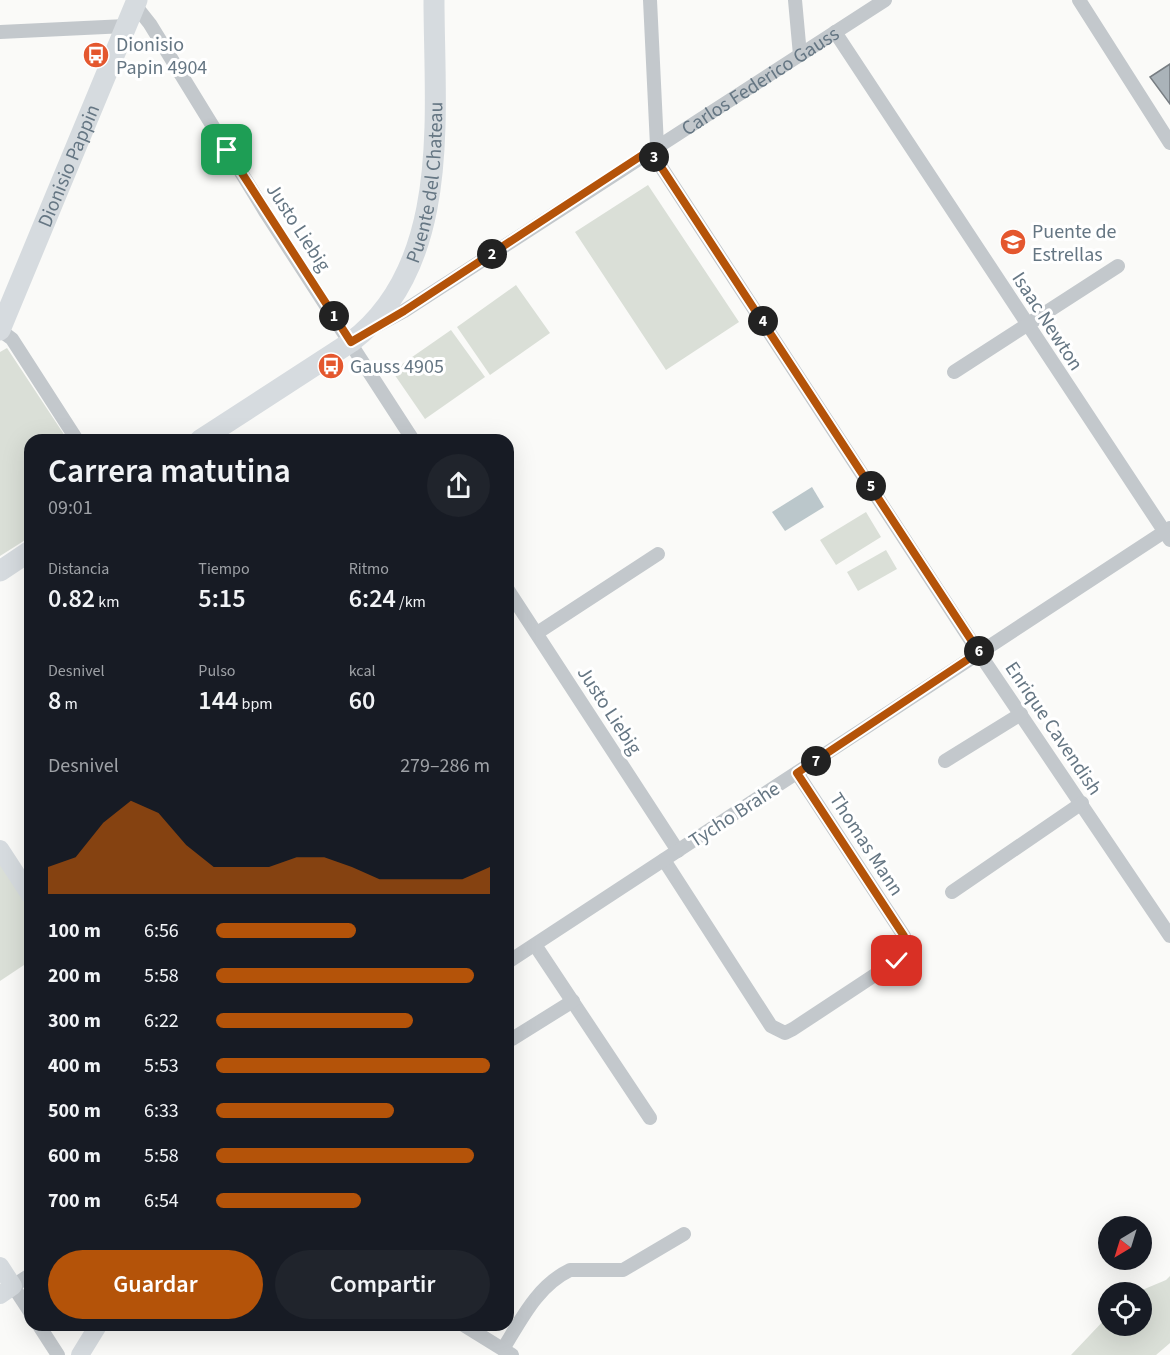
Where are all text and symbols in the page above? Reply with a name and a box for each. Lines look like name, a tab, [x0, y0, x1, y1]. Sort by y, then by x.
street label: Carlos Federico Gauss	[676, 20, 845, 143]
place label: Dionisio Papin 4904	[116, 31, 207, 82]
bus stop icon: Dionisio Papin 4904	[81, 40, 111, 70]
street label: Dionisio Pappin	[31, 100, 107, 232]
street label: Puente del Chateau	[399, 102, 450, 267]
pin	[201, 124, 252, 175]
icon: arrive	[210, 133, 243, 166]
pin: 3	[639, 142, 669, 172]
text: 3	[650, 146, 658, 168]
street label: Justo Liebig	[259, 178, 337, 277]
place label: Puente de Estrellas	[1032, 218, 1117, 269]
school or university icon: Puente de Estrellas	[998, 227, 1028, 257]
pin: 2	[477, 239, 507, 269]
text: 2	[488, 243, 496, 265]
street label: Isaac Newton	[1005, 267, 1090, 376]
pin: 1	[319, 301, 349, 331]
text: 1	[330, 305, 338, 327]
pin: 4	[748, 306, 778, 336]
text: 4	[759, 310, 767, 332]
bus stop icon: Gauss 4905	[316, 351, 346, 381]
place label: Gauss 4905	[350, 353, 444, 381]
text: Carrera matutina	[48, 448, 291, 495]
button: share	[427, 454, 490, 517]
pin: 5	[856, 471, 886, 501]
text: 5	[867, 475, 875, 497]
text: 09:01	[48, 494, 93, 522]
text: Distancia	[48, 558, 109, 580]
text: Tiempo	[198, 558, 250, 580]
text: Ritmo	[349, 558, 389, 580]
text: 0.82	[48, 580, 95, 617]
text: 5:15	[198, 580, 246, 617]
text: 6:24	[349, 580, 396, 617]
text: km	[95, 591, 120, 613]
text: /km	[396, 591, 426, 613]
pin: 6	[964, 636, 994, 666]
text: 6	[975, 640, 983, 662]
street label: Enrique Cavendish	[998, 656, 1108, 801]
text: Desnivel	[48, 660, 105, 682]
text: Pulso	[198, 660, 236, 682]
text: kcal	[349, 660, 376, 682]
street label: Justo Liebig	[570, 661, 648, 760]
text: 8	[48, 682, 61, 719]
text: 144	[198, 682, 238, 719]
text: 60	[349, 682, 375, 719]
text: m	[61, 693, 78, 715]
text: bpm	[238, 693, 273, 715]
pin: 7	[801, 746, 831, 776]
text: 7	[812, 750, 820, 772]
text: Desnivel	[48, 752, 119, 780]
text: 279–286 m	[400, 752, 490, 780]
street label: Tycho Brahe	[684, 775, 786, 855]
street label: Thomas Mann	[822, 787, 910, 902]
text: 100 m	[48, 917, 101, 945]
text: 6:56	[144, 917, 179, 945]
pin	[871, 935, 922, 986]
icon: check	[880, 944, 913, 977]
text: 200 m	[48, 962, 101, 990]
text: 5:58	[144, 962, 179, 990]
text: 300 m	[48, 1007, 101, 1035]
text: 6:22	[144, 1007, 179, 1035]
text: 400 m	[48, 1052, 101, 1080]
text: 5:53	[144, 1052, 179, 1080]
text: 500 m	[48, 1097, 101, 1125]
text: 6:33	[144, 1097, 179, 1125]
text: 600 m	[48, 1142, 101, 1170]
text: 5:58	[144, 1142, 179, 1170]
text: 700 m	[48, 1187, 101, 1215]
text: 6:54	[144, 1187, 179, 1215]
north arrow	[1098, 1216, 1152, 1270]
map controls	[1098, 1216, 1152, 1336]
button: Guardar	[48, 1250, 263, 1319]
button: Compartir	[275, 1250, 490, 1319]
button: locate	[1098, 1282, 1152, 1336]

